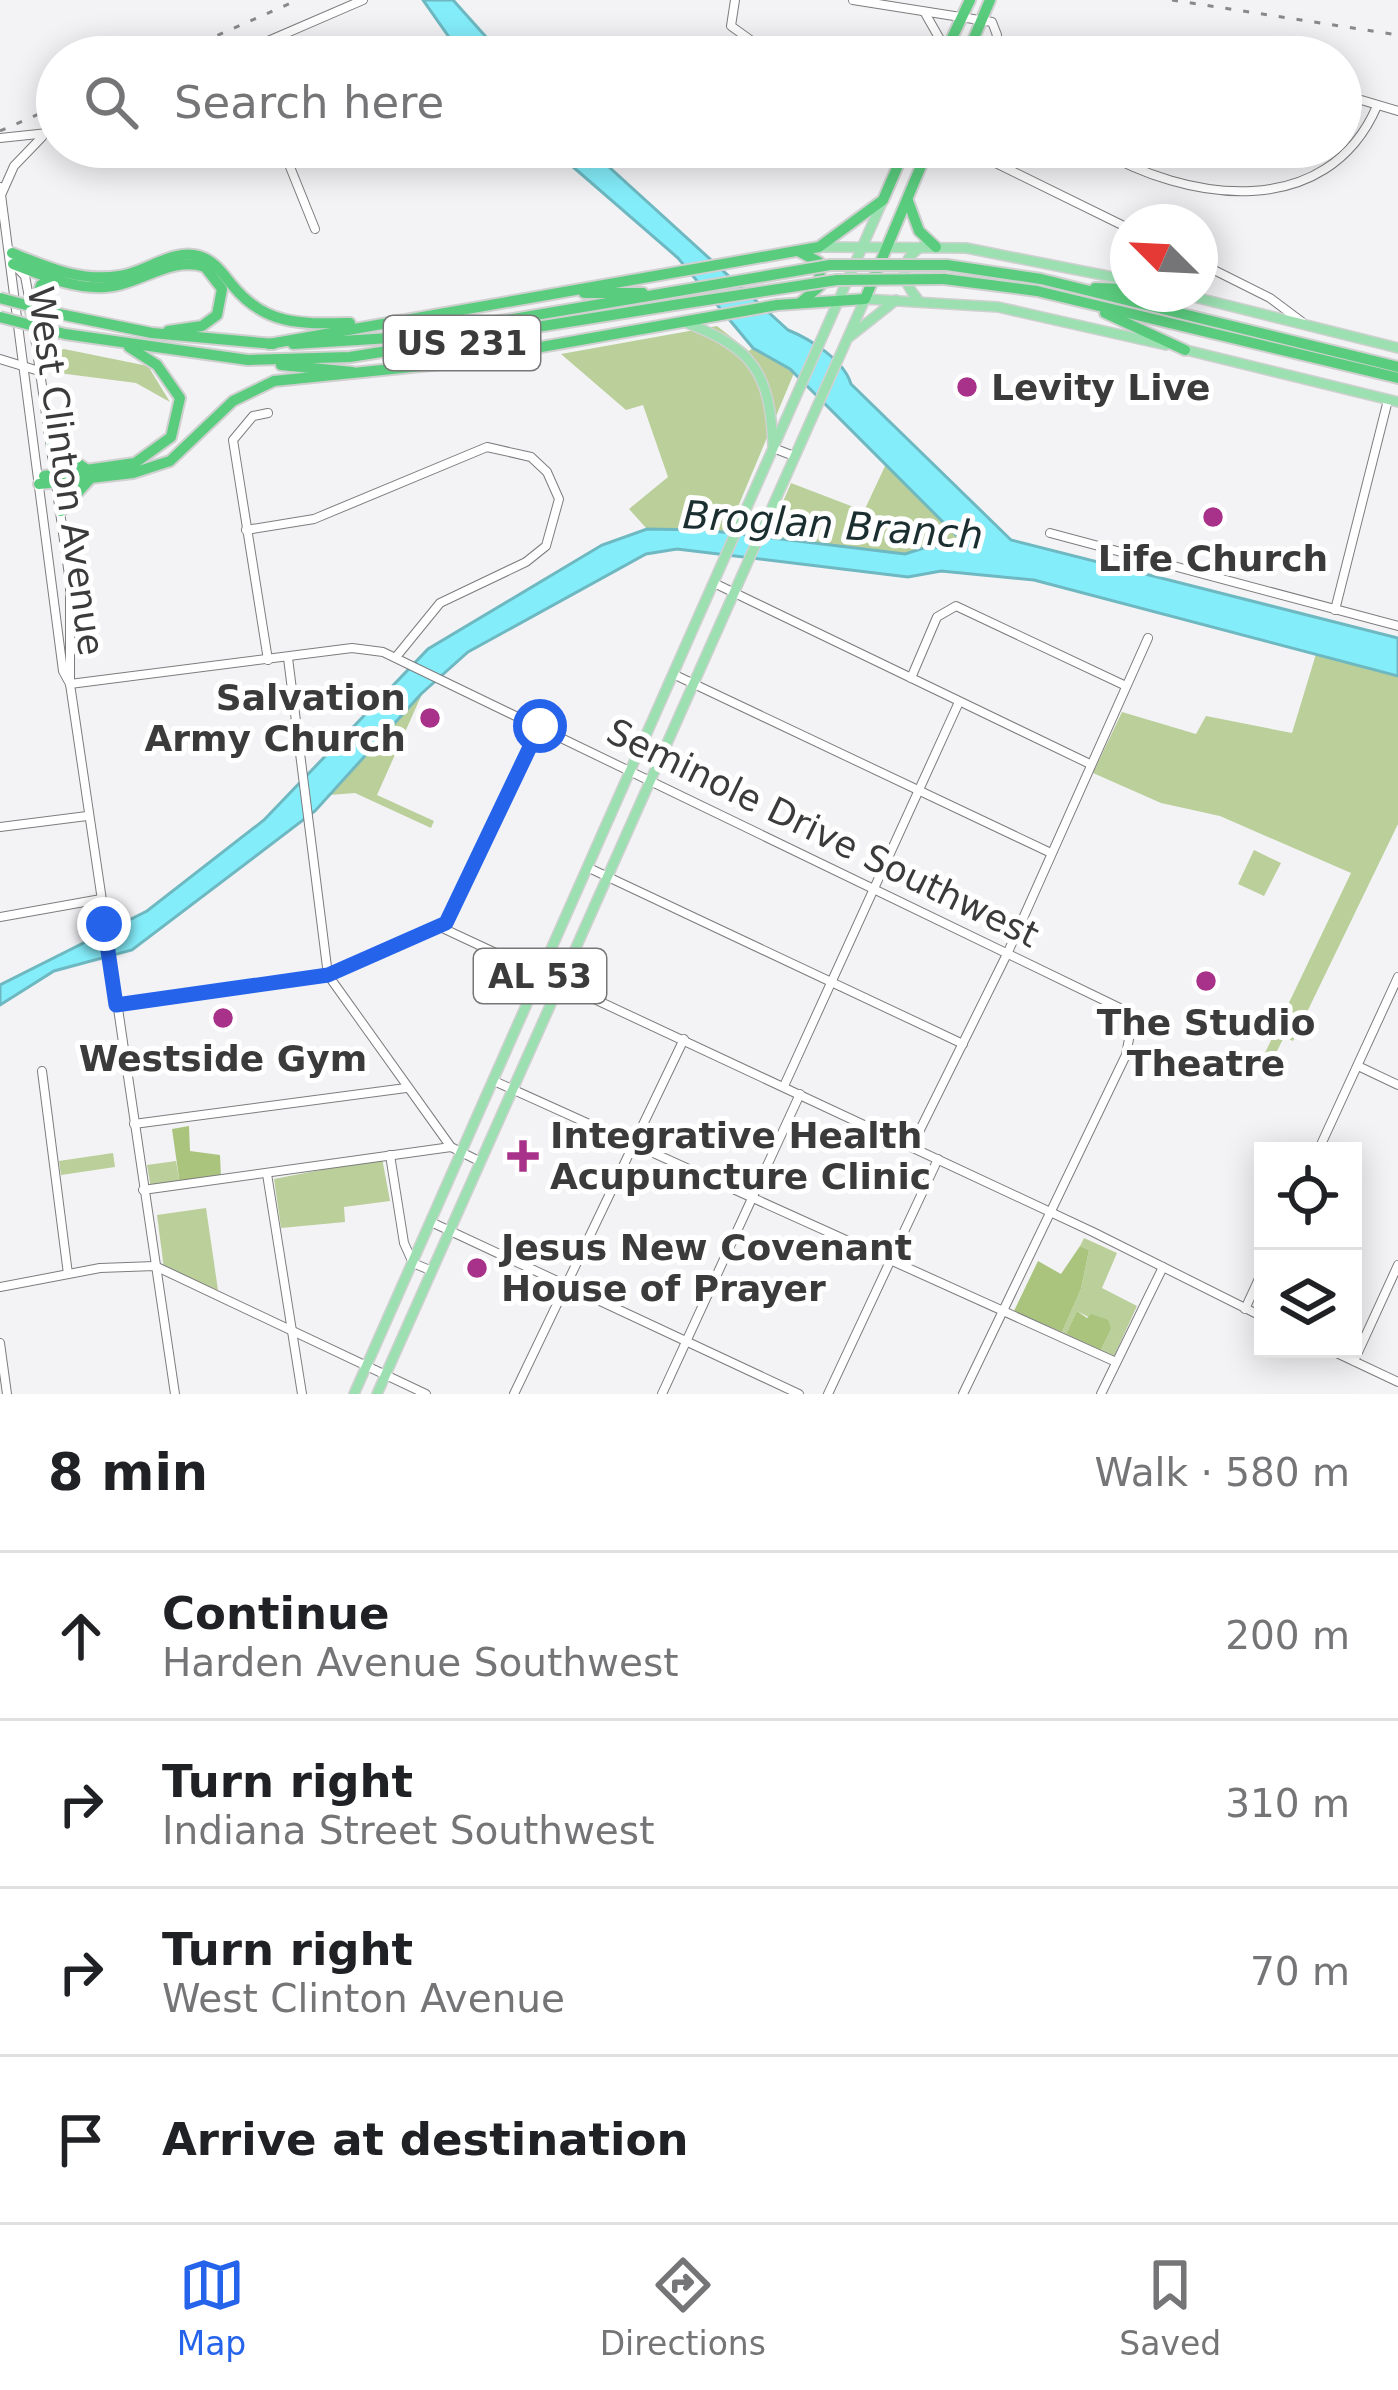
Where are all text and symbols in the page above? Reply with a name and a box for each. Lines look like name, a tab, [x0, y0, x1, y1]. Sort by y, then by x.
search box	[36, 36, 1362, 168]
icon: search	[78, 69, 144, 135]
text: Search here	[174, 76, 444, 129]
north arrow	[1110, 204, 1218, 312]
street label: West Clinton Avenue	[20, 284, 112, 658]
road number: US 231	[384, 316, 540, 370]
place label: Levity Live	[991, 367, 1211, 408]
marker: Levity Live	[954, 374, 980, 400]
water label: Broglan Branch	[681, 492, 985, 558]
marker: Life Church	[1200, 504, 1226, 530]
place label: Life Church	[1098, 538, 1328, 579]
place label: Salvation Army Church	[144, 677, 406, 759]
route start	[513, 699, 567, 753]
marker: Salvation Army Church	[417, 705, 443, 731]
street label: Seminole Drive Southwest	[601, 710, 1045, 956]
route end	[77, 897, 131, 951]
road number: AL 53	[474, 949, 606, 1003]
marker: The Studio Theatre	[1193, 968, 1219, 994]
place label: The Studio Theatre	[1097, 1002, 1315, 1084]
marker: Westside Gym	[210, 1005, 236, 1031]
place label: Westside Gym	[79, 1038, 367, 1079]
place label: Integrative Health Acupuncture Clinic	[550, 1115, 931, 1197]
marker: Integrative Health Acupuncture Clinic	[507, 1140, 539, 1172]
map controls	[1254, 1142, 1362, 1358]
button: locate	[1254, 1142, 1362, 1250]
place label: Jesus New Covenant House of Prayer	[498, 1227, 912, 1309]
button: layers	[1254, 1250, 1362, 1358]
marker: Jesus New Covenant House of Prayer	[464, 1255, 490, 1281]
text: 8 min	[48, 1443, 208, 1502]
text: Walk · 580 m	[1095, 1450, 1350, 1495]
text: Continue	[162, 1587, 390, 1640]
icon: ahead	[48, 1603, 114, 1669]
text: 200 m	[1225, 1613, 1350, 1658]
text: Harden Avenue Southwest	[162, 1640, 679, 1685]
text: Turn right	[162, 1755, 413, 1808]
icon: right	[48, 1771, 114, 1837]
text: 310 m	[1225, 1781, 1350, 1826]
text: Indiana Street Southwest	[162, 1808, 654, 1853]
text: Turn right	[162, 1923, 413, 1976]
icon: right	[48, 1939, 114, 2005]
text: 70 m	[1250, 1949, 1350, 1994]
text: West Clinton Avenue	[162, 1976, 565, 2021]
icon: arrive	[48, 2107, 114, 2173]
text: Arrive at destination	[162, 2113, 688, 2166]
tab: Map	[177, 2252, 246, 2363]
tab: Directions	[600, 2252, 766, 2363]
tab: Saved	[1119, 2252, 1221, 2363]

